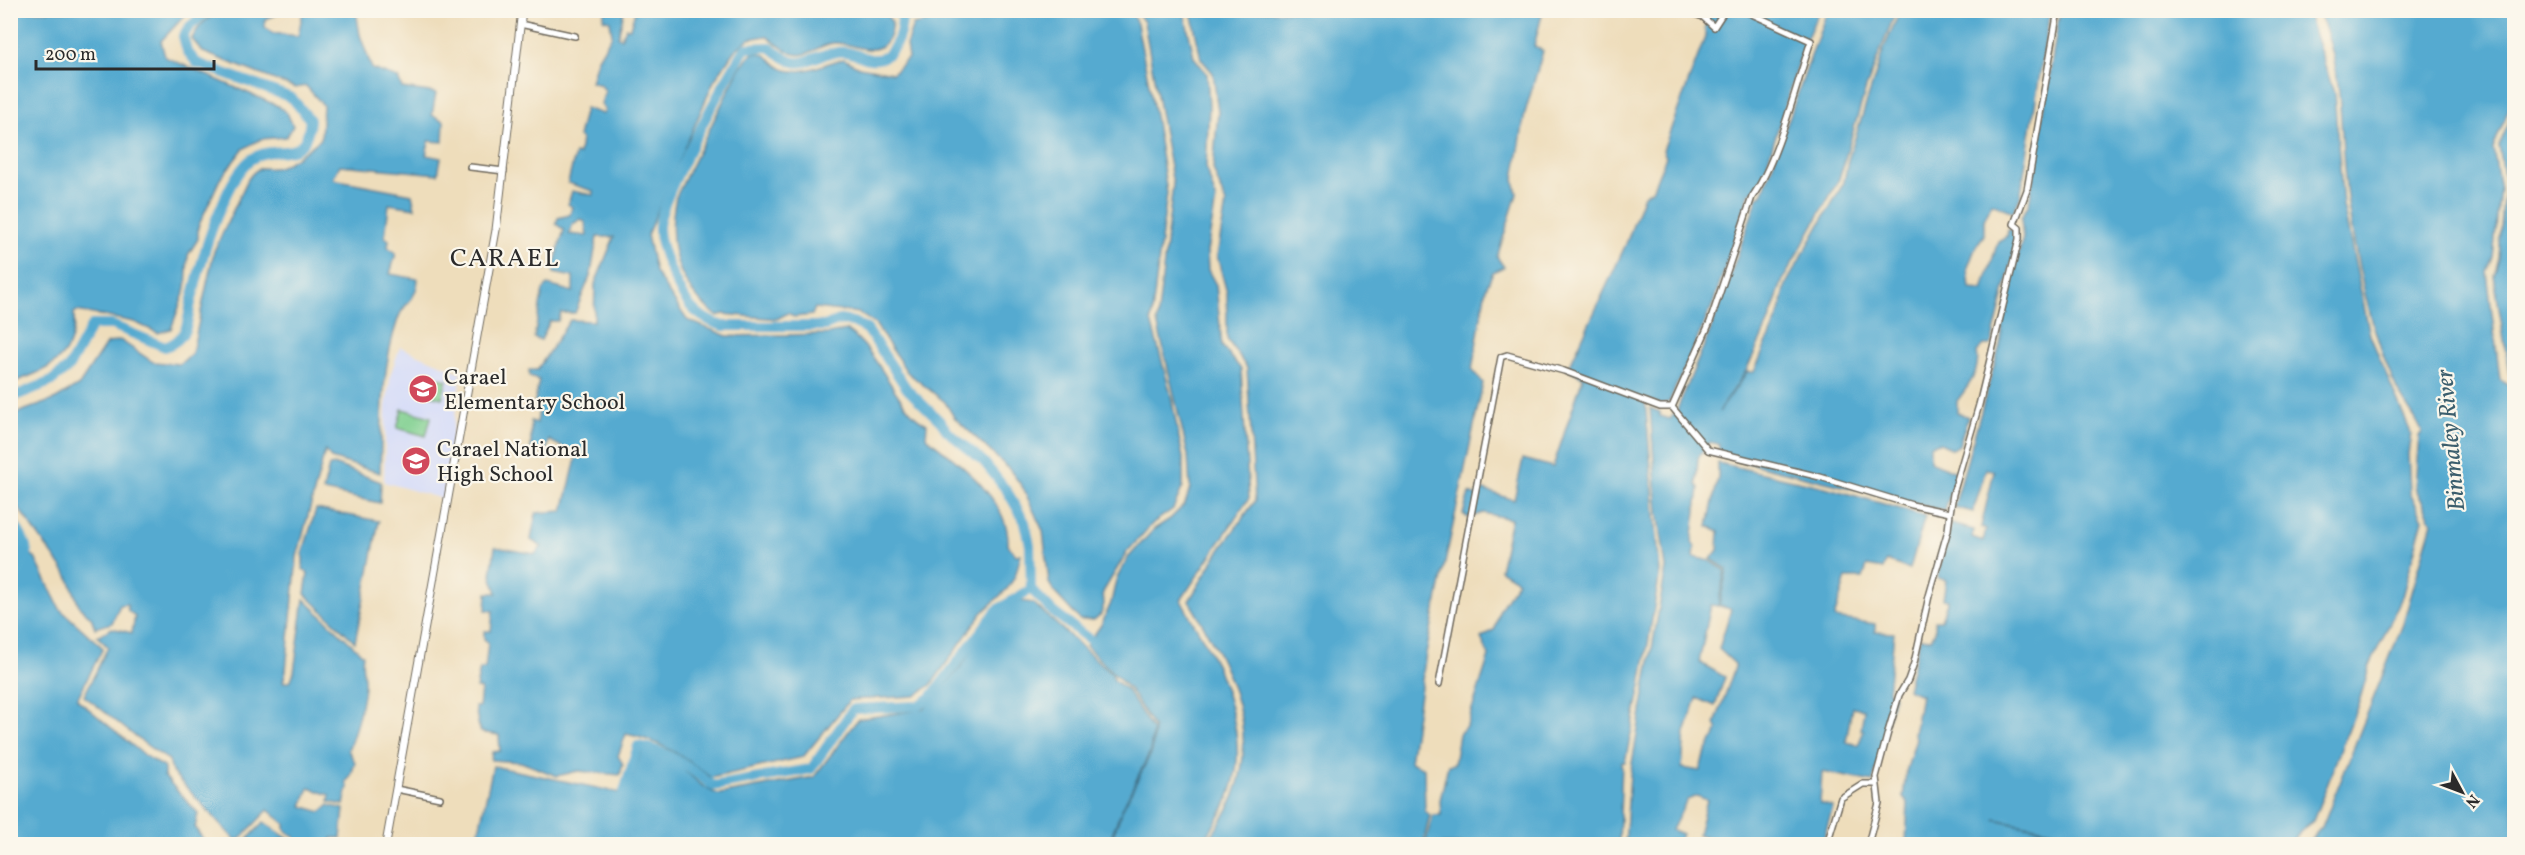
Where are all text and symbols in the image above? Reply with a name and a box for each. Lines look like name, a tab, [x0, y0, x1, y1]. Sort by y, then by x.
scale bar	[36, 33, 214, 71]
text: 200 m	[45, 43, 96, 68]
district label: CARAEL	[450, 241, 560, 277]
place label: Carael Elementary School	[444, 363, 625, 419]
water label: Binmaley River	[2429, 366, 2475, 512]
school or university icon: Carael Elementary School	[407, 373, 439, 405]
place label: Carael National High School	[437, 435, 588, 491]
school or university icon: Carael National High School	[400, 445, 432, 477]
north arrow	[2432, 762, 2492, 822]
text: N	[2459, 789, 2484, 812]

